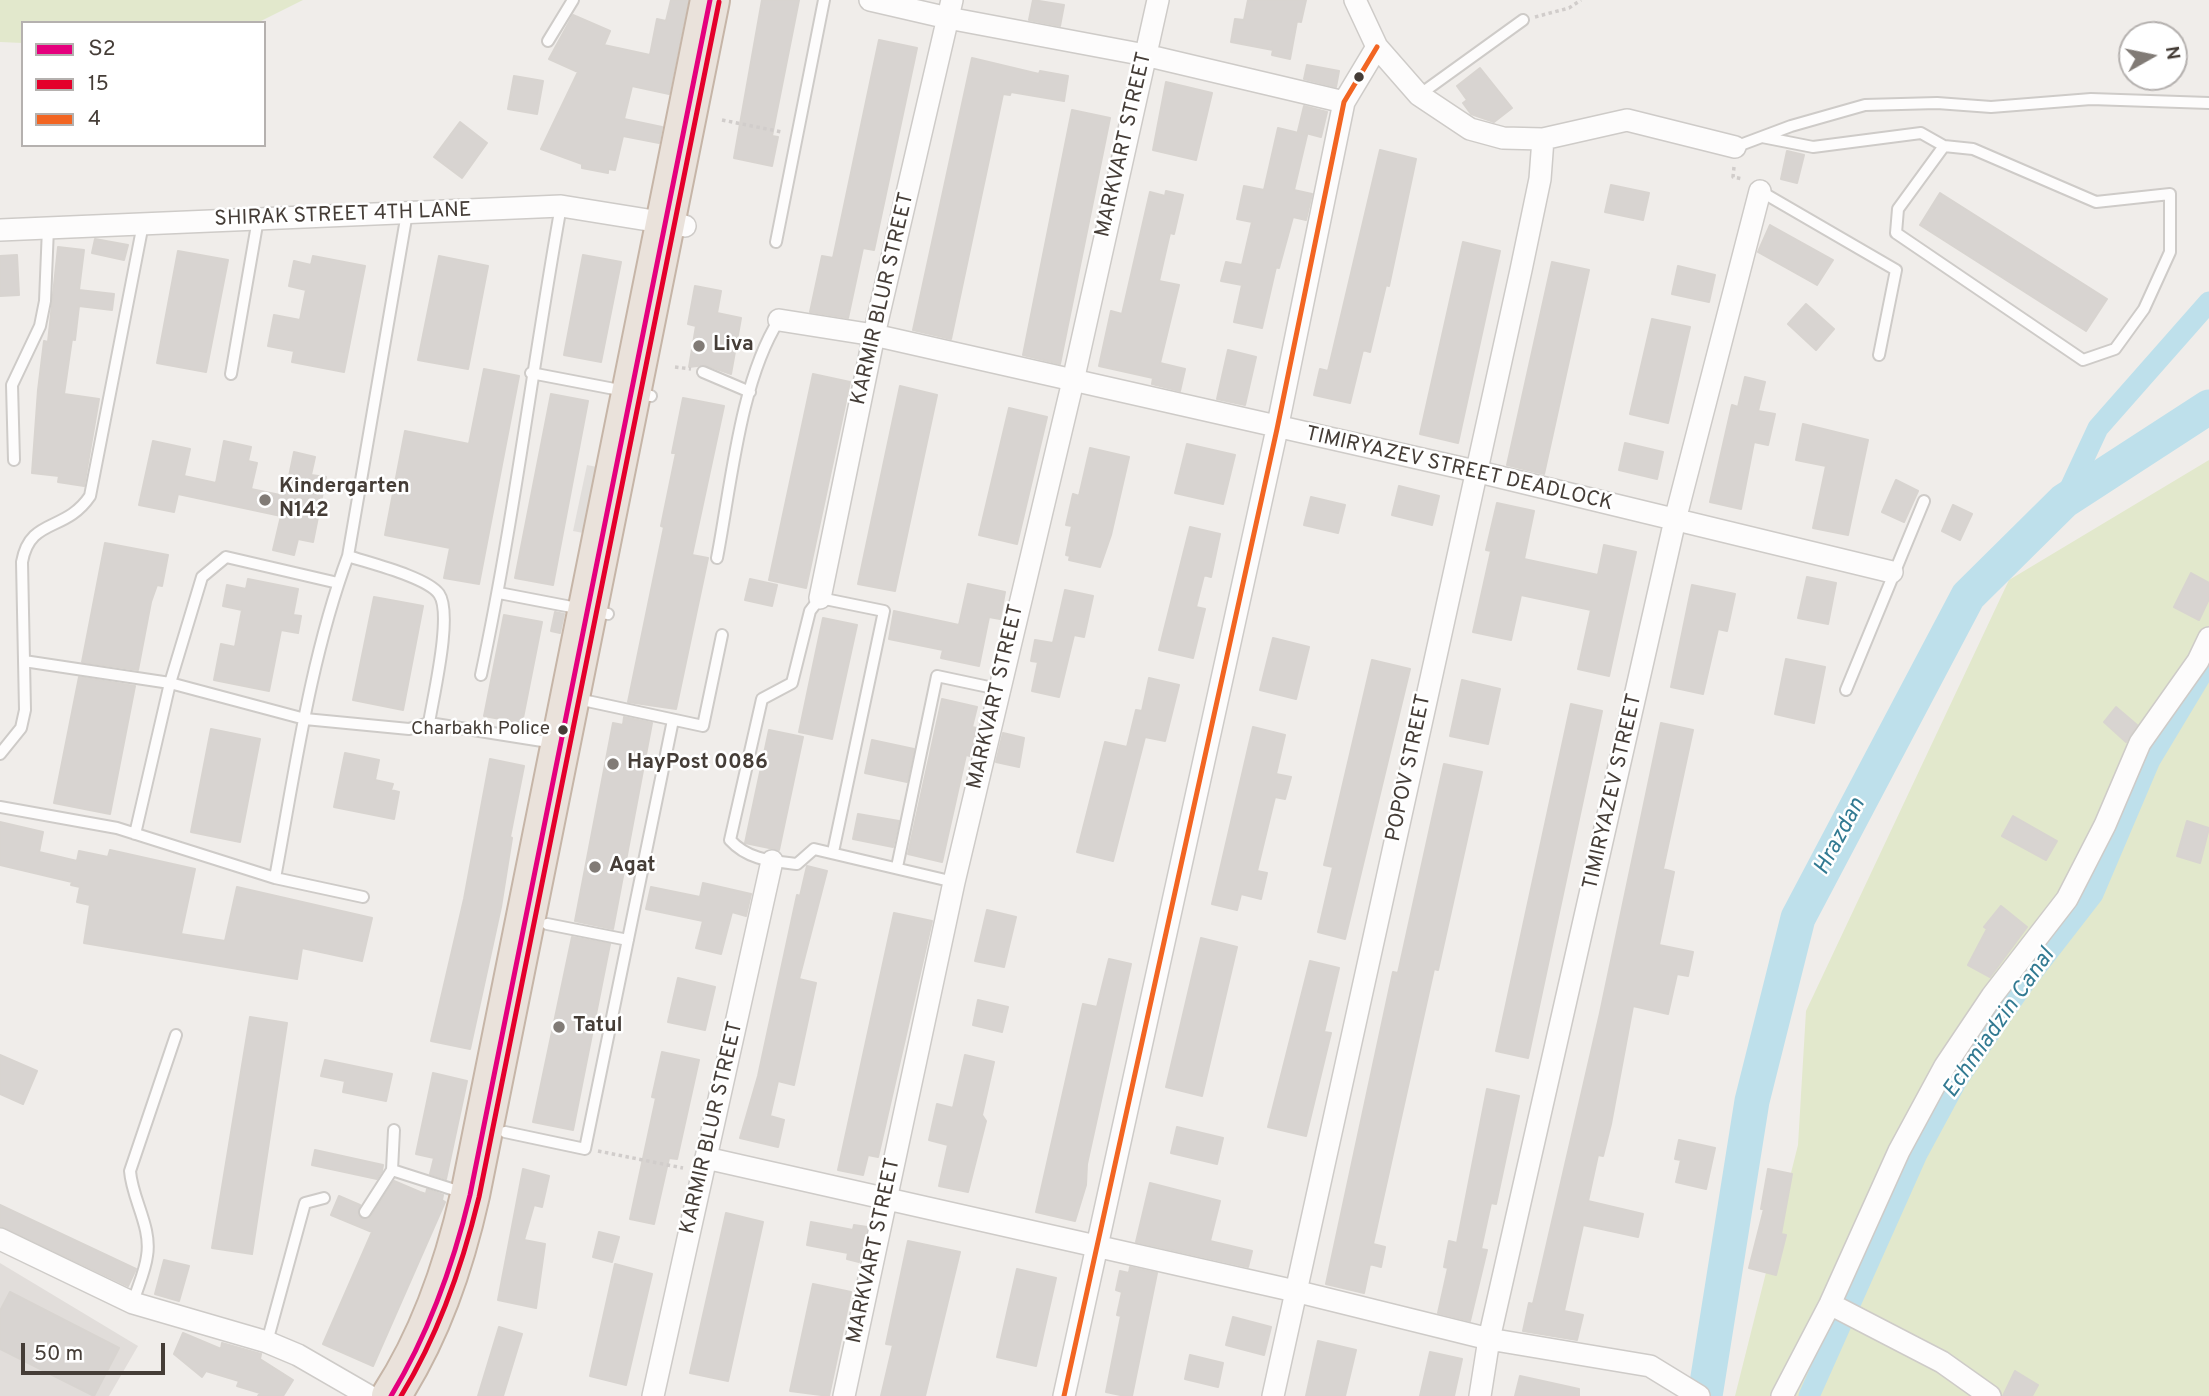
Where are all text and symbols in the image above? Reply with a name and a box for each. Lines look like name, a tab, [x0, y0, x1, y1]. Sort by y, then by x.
legend	[21, 21, 266, 147]
north arrow	[2118, 21, 2188, 91]
text: Տ2	[88, 36, 116, 63]
text: N	[2159, 44, 2185, 62]
street label: MARKVART STREET	[1091, 50, 1159, 240]
unlabelled marker	[1352, 70, 1366, 84]
text: 15	[88, 71, 109, 98]
text: 4	[88, 106, 101, 133]
street label: KARMIR BLUR STREET	[847, 190, 921, 408]
street label: SHIRAK STREET 4TH LANE	[214, 199, 472, 233]
place label: Liva	[713, 333, 754, 359]
marker: Liva	[691, 338, 707, 354]
street label: TIMIRYAZEV STREET DEADLOCK	[1303, 422, 1615, 518]
place label: Kindergarten N142	[279, 475, 410, 525]
marker: Kindergarten N142	[257, 492, 273, 508]
street label: MARKVART STREET	[963, 602, 1031, 792]
street label: POPOV STREET	[1382, 692, 1438, 844]
street label: TIMIRYAZEV STREET	[1579, 692, 1649, 892]
place label: Charbakh Police	[411, 719, 550, 741]
marker: Charbakh Police	[556, 723, 570, 737]
place label: HayPost 0086	[627, 751, 768, 777]
marker: HayPost 0086	[605, 756, 621, 772]
water label: Hrazdan	[1809, 794, 1873, 880]
place label: Agat	[609, 854, 656, 880]
marker: Agat	[587, 859, 603, 875]
water label: Echmiadzin Canal	[1938, 944, 2062, 1104]
place label: Tatul	[573, 1014, 623, 1040]
marker: Tatul	[551, 1019, 567, 1035]
street label: KARMIR BLUR STREET	[676, 1019, 750, 1237]
street label: MARKVART STREET	[843, 1156, 907, 1346]
scale bar	[24, 1330, 168, 1374]
text: 50 m	[34, 1341, 83, 1368]

